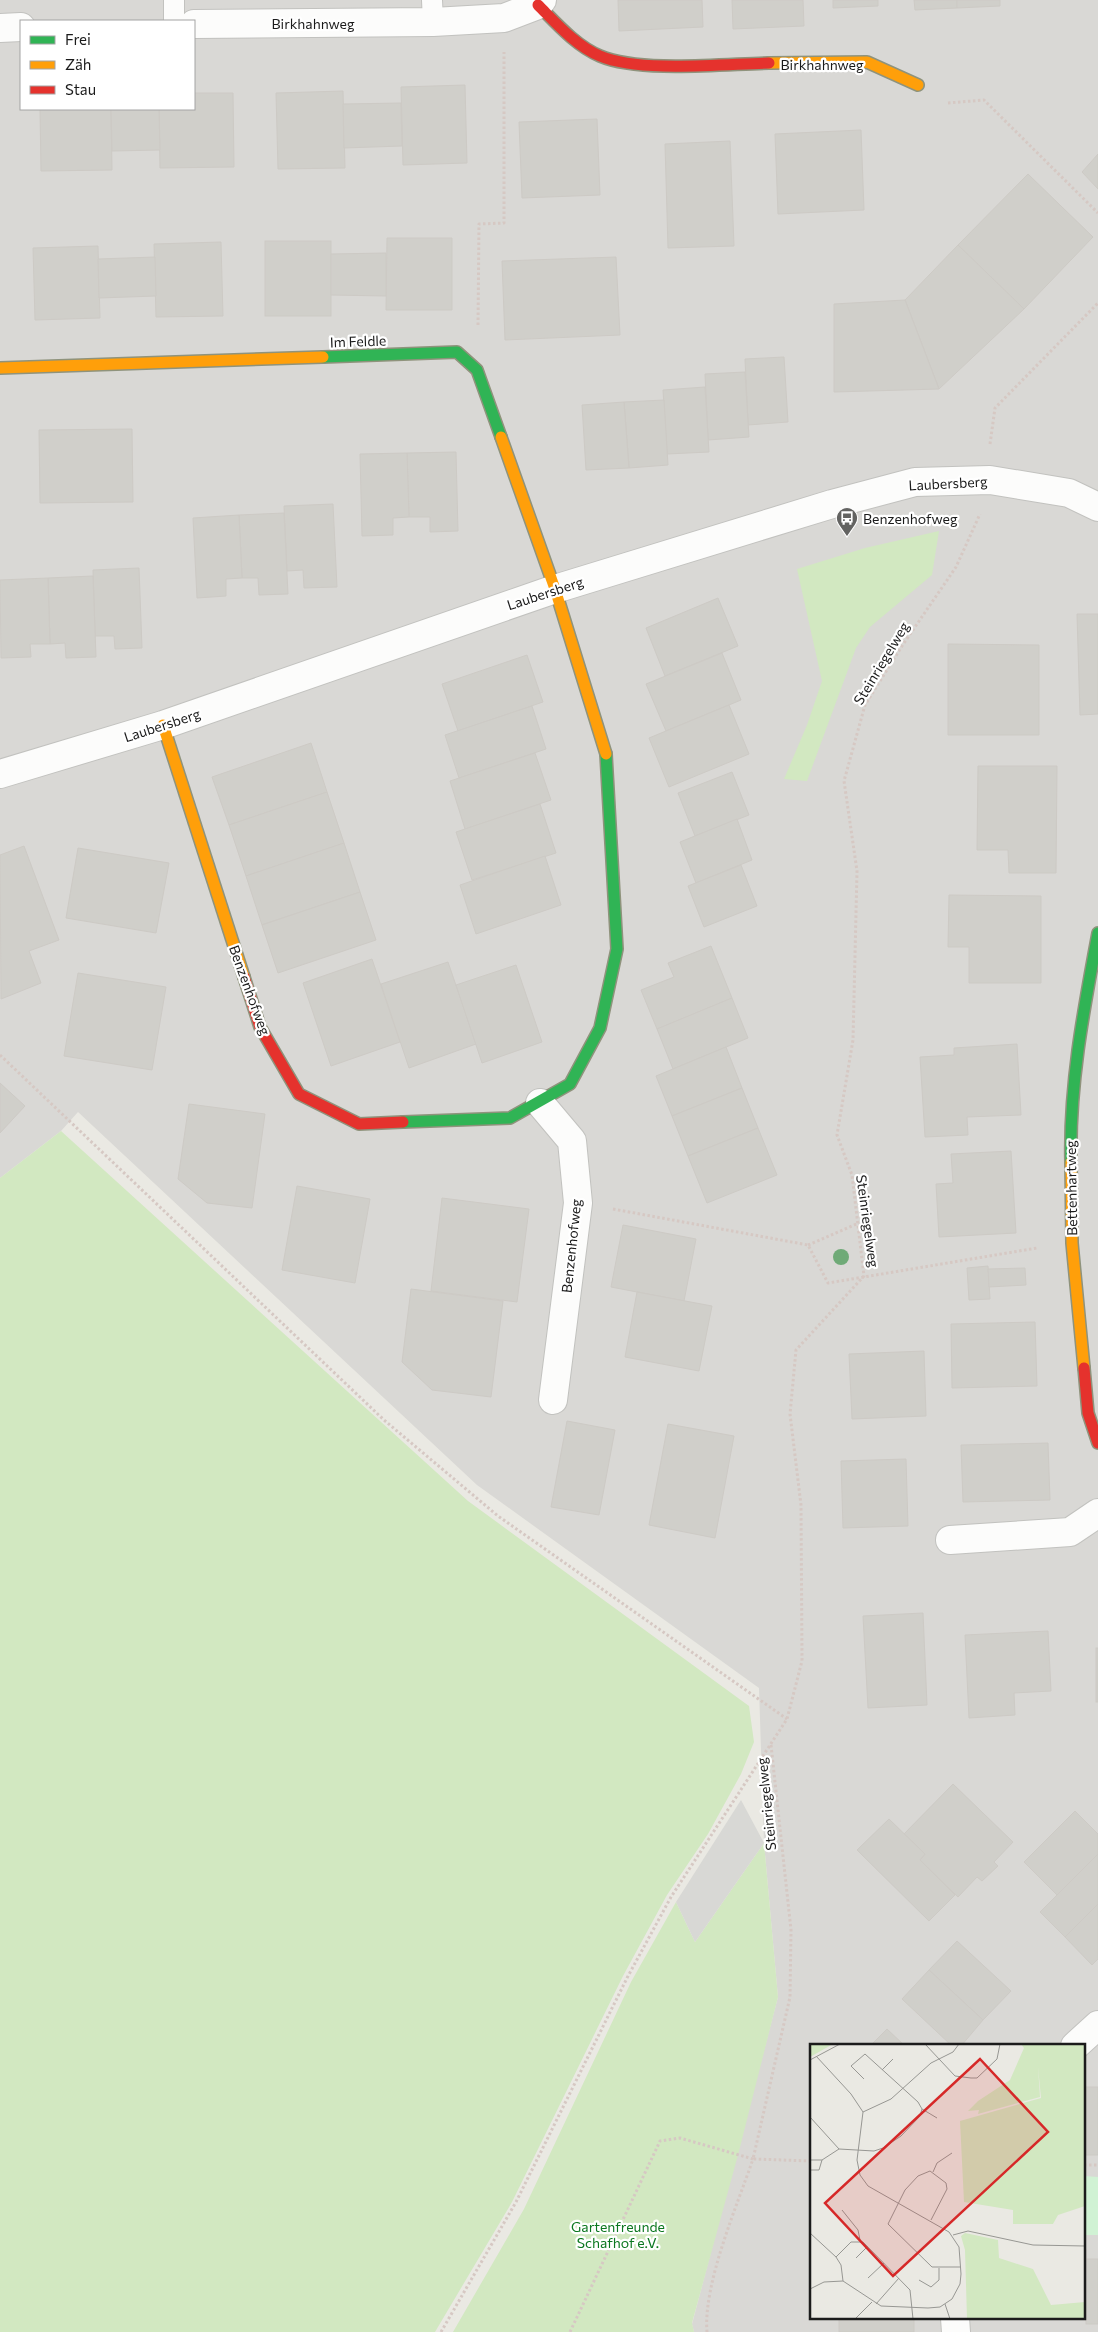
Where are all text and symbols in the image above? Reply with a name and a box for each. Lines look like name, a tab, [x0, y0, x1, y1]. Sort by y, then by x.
street label: Birkhahnweg	[272, 15, 355, 32]
legend	[20, 20, 195, 110]
text: Frei	[65, 30, 91, 48]
text: Zäh	[65, 55, 91, 73]
street label: Birkhahnweg	[781, 56, 864, 73]
text: Stau	[65, 80, 96, 98]
street label: Im Feldle	[329, 332, 387, 350]
street label: Laubersberg	[908, 472, 988, 494]
bus stop icon: Benzenhofweg	[835, 506, 859, 537]
place label: Benzenhofweg	[863, 510, 958, 527]
street label: Laubersberg	[505, 573, 586, 613]
street label: Steinriegelweg	[850, 618, 913, 708]
street label: Laubersberg	[122, 705, 203, 745]
street label: Benzenhofweg	[226, 943, 274, 1038]
street label: Bettenhartweg	[1062, 1140, 1080, 1236]
street label: Steinriegelweg	[853, 1173, 883, 1269]
street label: Benzenhofweg	[558, 1198, 584, 1294]
street label: Steinriegelweg	[753, 1756, 779, 1851]
inset map	[810, 2044, 1086, 2320]
park label: Gartenfreunde Schafhof e.V.	[571, 2218, 665, 2251]

